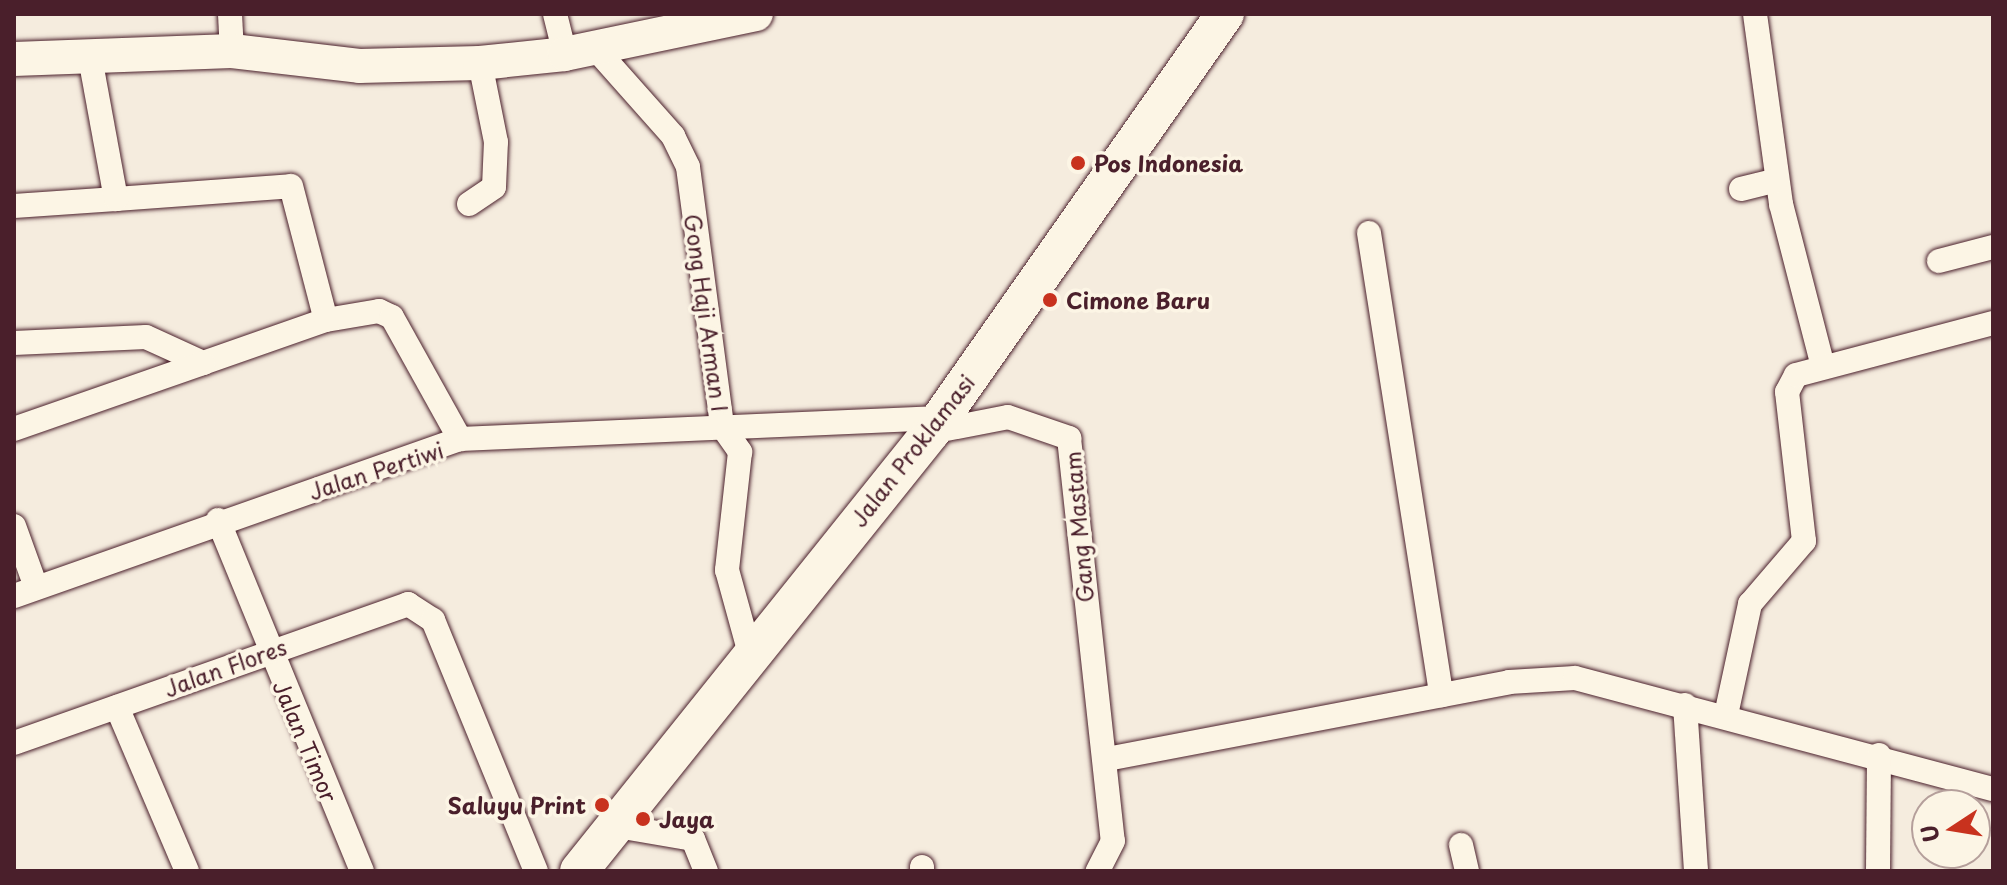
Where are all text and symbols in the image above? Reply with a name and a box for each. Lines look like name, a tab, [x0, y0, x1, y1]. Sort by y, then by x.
place label: Pos Indonesia	[1094, 150, 1243, 176]
marker: Pos Indonesia	[1069, 154, 1087, 172]
street label: Gong Haji Arman I	[680, 212, 734, 414]
place label: Cimone Baru	[1066, 287, 1211, 313]
marker: Cimone Baru	[1041, 291, 1059, 309]
street label: Jalan Proklamasi	[845, 369, 979, 531]
street label: Jalan Pertiwi	[305, 436, 447, 504]
street label: Gang Mastam	[1058, 450, 1098, 604]
street label: Jalan Flores	[160, 633, 290, 701]
street label: Jalan Timor	[268, 676, 344, 806]
north arrow	[1911, 789, 1991, 869]
place label: Saluyu Print	[448, 792, 586, 818]
marker: Saluyu Print	[593, 796, 611, 814]
place label: Jaya	[659, 806, 714, 832]
marker: Jaya	[634, 810, 652, 828]
text: U	[1911, 822, 1947, 845]

